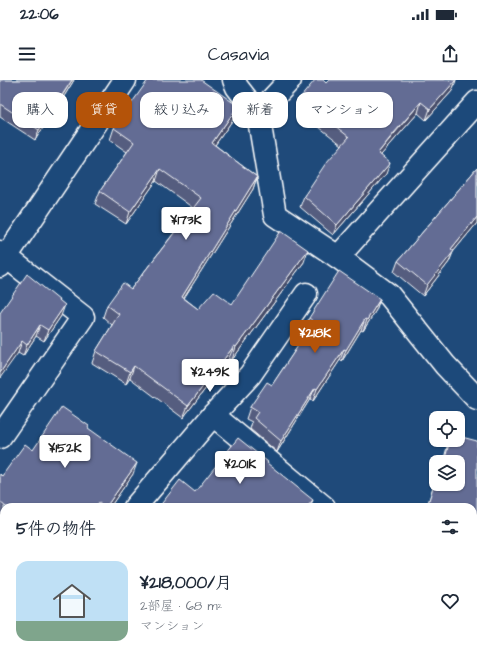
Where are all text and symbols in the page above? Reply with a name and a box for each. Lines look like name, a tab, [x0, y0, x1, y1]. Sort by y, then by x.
text: 22:06	[20, 4, 59, 25]
text: Casavia	[208, 42, 269, 67]
icon: menu	[16, 43, 38, 65]
icon: share	[439, 43, 461, 65]
chip: 購入	[12, 92, 68, 128]
chip: 賃貸	[76, 92, 132, 128]
chip: 絞り込み	[140, 92, 224, 128]
chip: 新着	[232, 92, 288, 128]
chip: マンション	[296, 92, 393, 128]
pin: ¥173K	[158, 207, 214, 241]
text: ¥173K	[170, 211, 202, 229]
pin: ¥218K	[287, 320, 343, 354]
text: ¥218K	[299, 324, 331, 342]
pin: ¥249K	[182, 359, 238, 393]
text: ¥249K	[191, 363, 229, 381]
map controls	[429, 411, 465, 491]
button: locate	[429, 411, 465, 447]
pin: ¥152K	[37, 435, 93, 469]
text: ¥152K	[48, 439, 82, 457]
pin: ¥201K	[212, 451, 268, 485]
text: ¥201K	[224, 455, 256, 473]
button: layers	[429, 455, 465, 491]
icon: filters	[439, 516, 461, 538]
text: 5件の物件	[16, 517, 96, 541]
text: ¥218,000/月	[140, 571, 232, 595]
icon: home	[48, 577, 96, 625]
icon: heart	[439, 590, 461, 612]
text: 2部屋 · 68 m²	[140, 597, 222, 615]
text: マンション	[140, 617, 204, 635]

